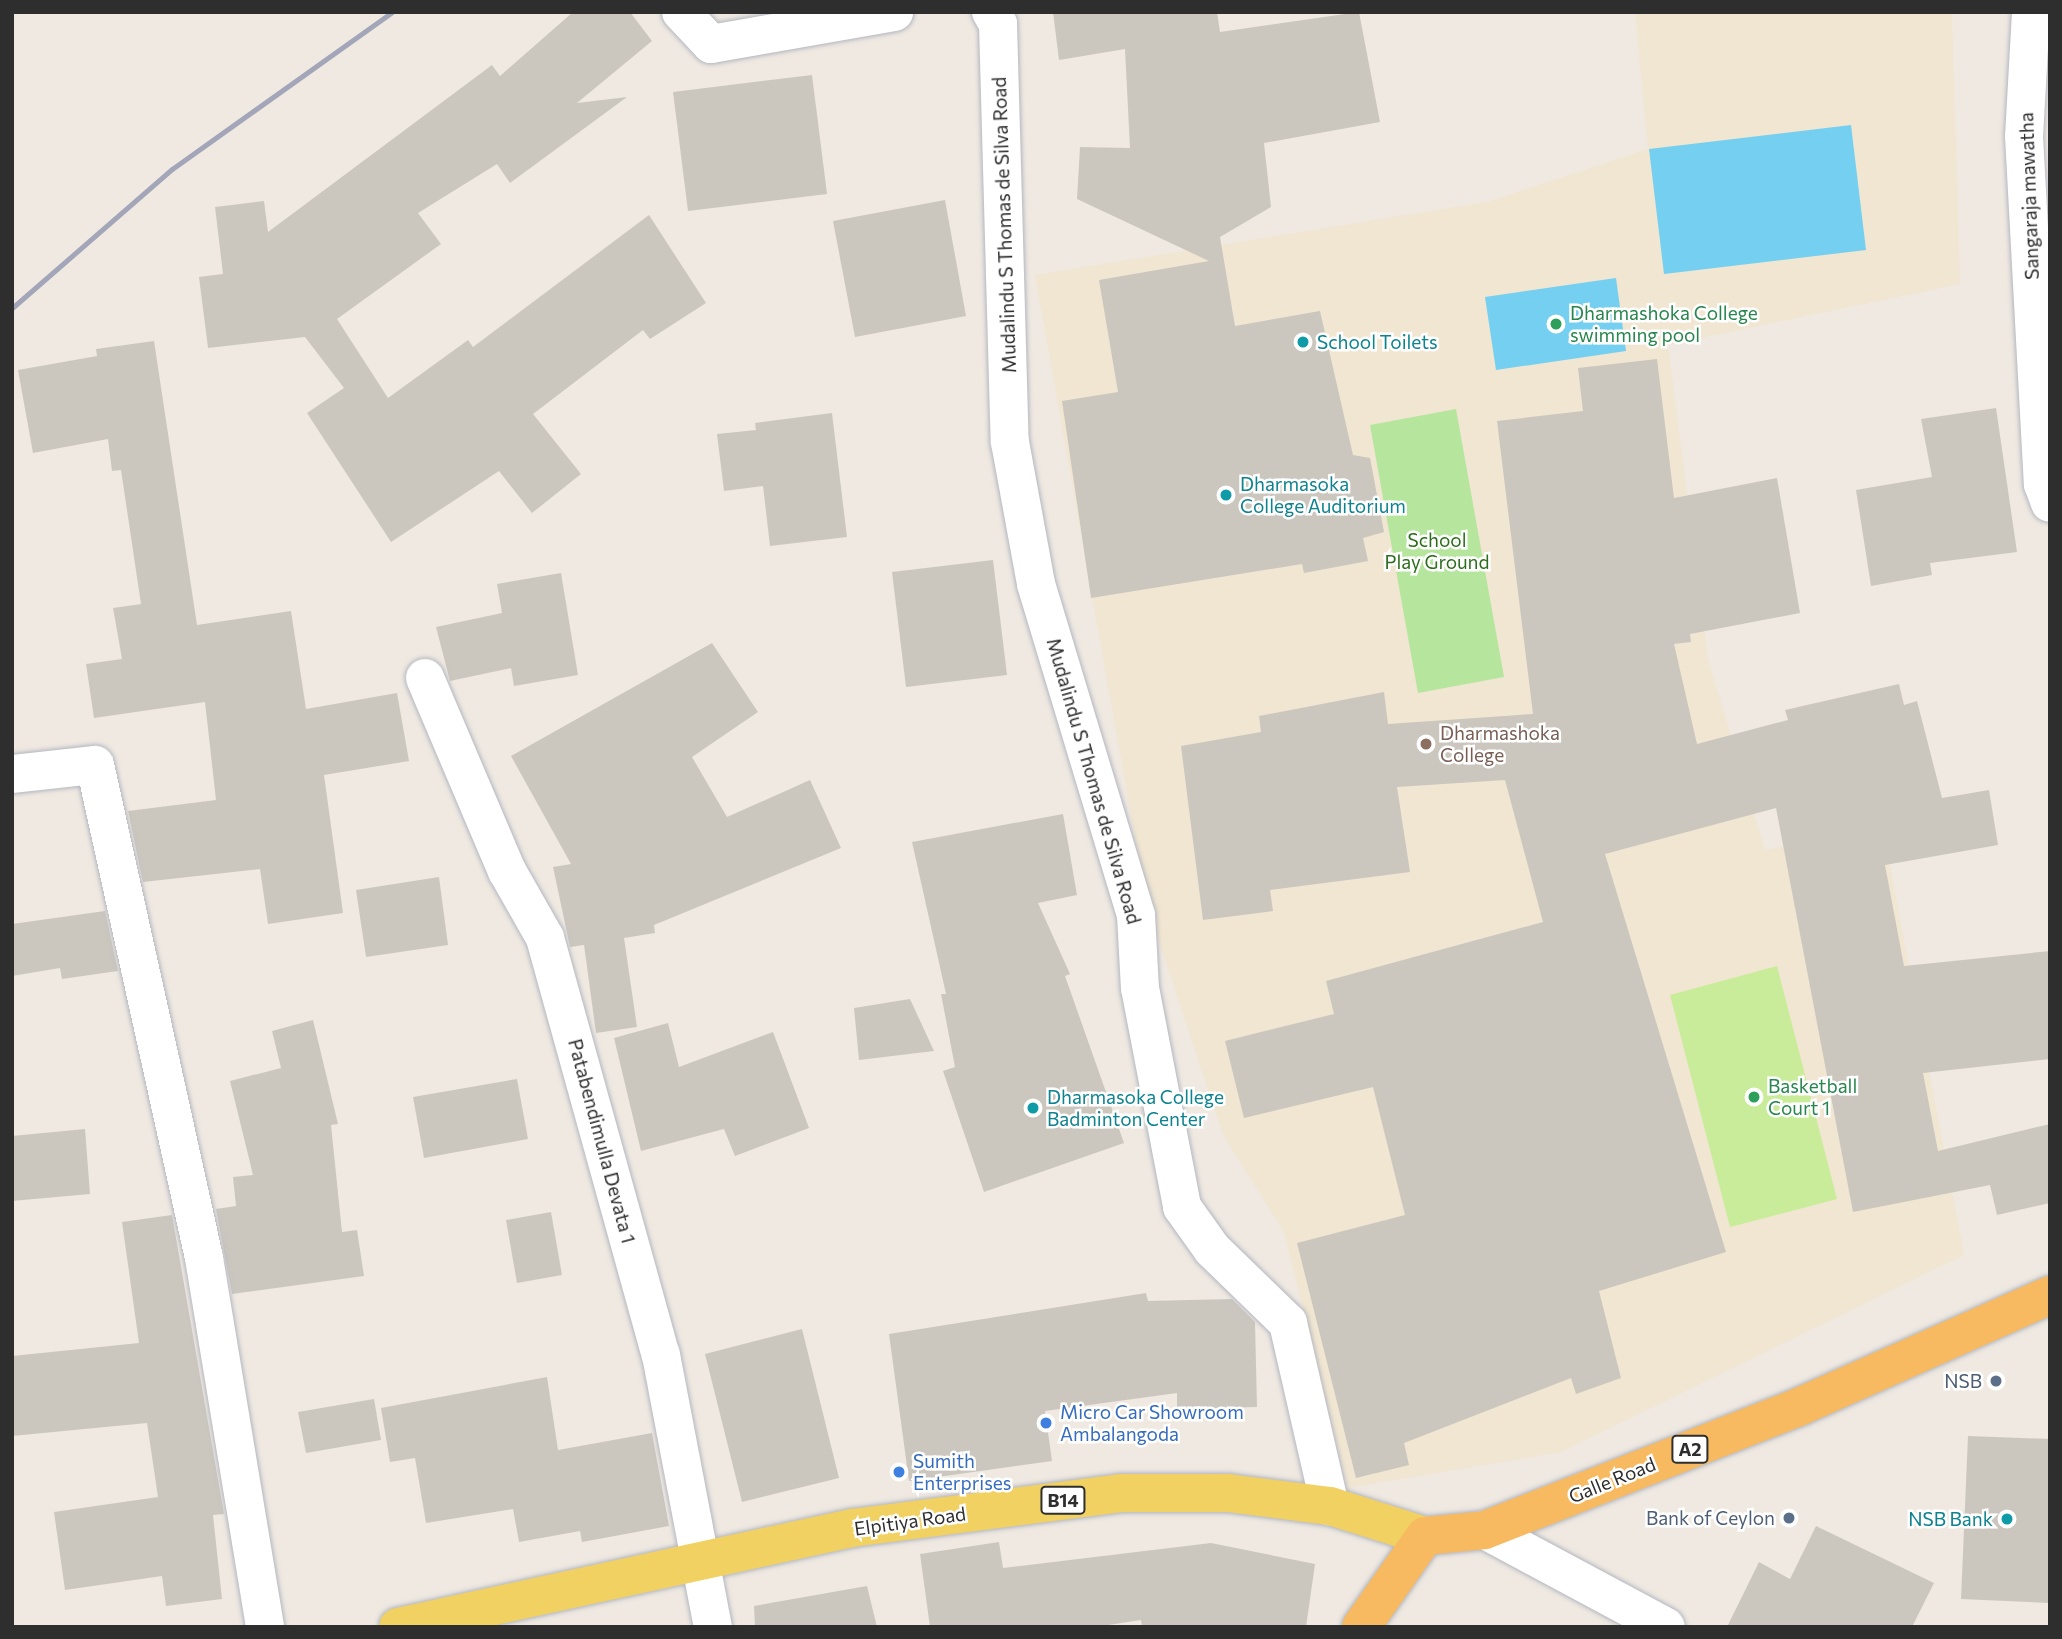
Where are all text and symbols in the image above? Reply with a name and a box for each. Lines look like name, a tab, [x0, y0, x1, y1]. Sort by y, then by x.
street label: Mudalindu S Thomas de Silva Road	[987, 76, 1021, 374]
street label: Sangaraja mawatha	[2015, 112, 2043, 280]
place label: Dharmashoka College swimming pool	[1570, 302, 1758, 346]
marker: Dharmashoka College swimming pool	[1548, 316, 1564, 332]
place label: School Toilets	[1317, 331, 1438, 353]
marker: School Toilets	[1295, 334, 1311, 350]
place label: Dharmasoka College Auditorium	[1240, 473, 1406, 517]
marker: Dharmasoka College Auditorium	[1218, 487, 1234, 503]
park label: School Play Ground	[1385, 529, 1489, 573]
street label: Mudalindu S Thomas de Silva Road	[1042, 635, 1146, 927]
place label: Dharmashoka College	[1440, 722, 1560, 766]
marker: Dharmashoka College	[1418, 736, 1434, 752]
street label: Patabendimulla Devata 1	[564, 1036, 640, 1246]
place label: Basketball Court 1	[1768, 1075, 1857, 1119]
place label: Dharmasoka College Badminton Center	[1047, 1086, 1224, 1130]
marker: Basketball Court 1	[1746, 1089, 1762, 1105]
marker: Dharmasoka College Badminton Center	[1025, 1100, 1041, 1116]
place label: NSB	[1944, 1370, 1982, 1392]
marker: NSB	[1988, 1373, 2004, 1389]
place label: Micro Car Showroom Ambalangoda	[1060, 1401, 1244, 1445]
marker: Micro Car Showroom Ambalangoda	[1038, 1415, 1054, 1431]
road number: A2	[1671, 1434, 1709, 1464]
place label: Sumith Enterprises	[913, 1450, 1011, 1494]
street label: Galle Road	[1565, 1452, 1659, 1508]
marker: Sumith Enterprises	[891, 1464, 907, 1480]
road number: B14	[1040, 1485, 1086, 1514]
street label: Elpitiya Road	[853, 1502, 967, 1540]
place label: Bank of Ceylon	[1646, 1507, 1775, 1529]
place label: NSB Bank	[1908, 1508, 1993, 1530]
marker: Bank of Ceylon	[1781, 1510, 1797, 1526]
marker: NSB Bank	[1999, 1511, 2015, 1527]

